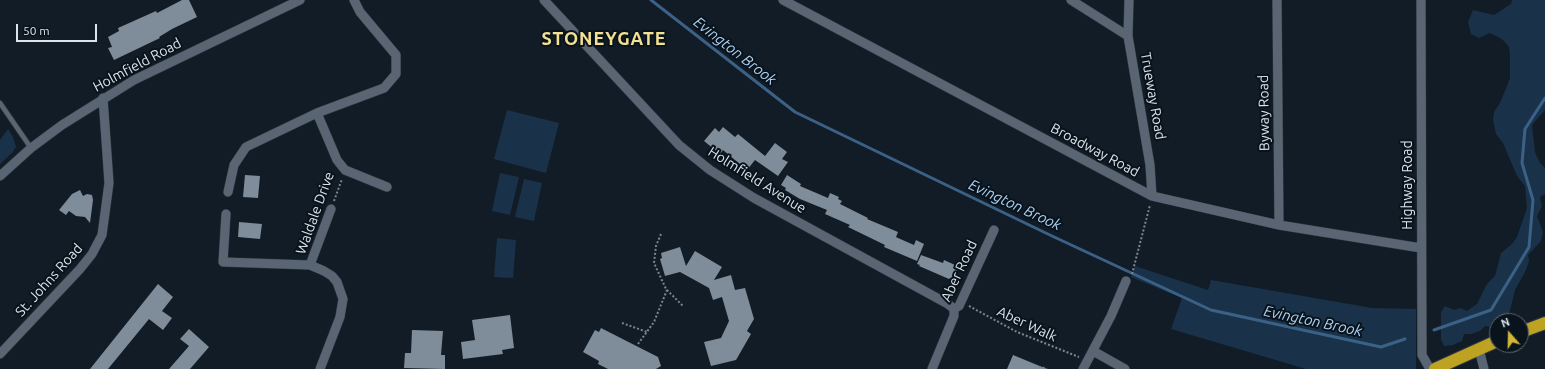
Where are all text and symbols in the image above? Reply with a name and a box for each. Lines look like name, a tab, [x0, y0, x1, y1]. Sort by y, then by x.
water label: Evington Brook	[690, 13, 780, 89]
scale bar	[18, 16, 99, 42]
text: 50 m	[23, 24, 50, 37]
district label: STONEYGATE	[542, 28, 666, 50]
street label: Holmfield Road	[90, 35, 184, 95]
street label: Trueway Road	[1137, 51, 1169, 141]
street label: Byway Road	[1255, 75, 1273, 151]
street label: Broadway Road	[1048, 120, 1142, 180]
street label: Highway Road	[1399, 140, 1415, 230]
street label: Holmfield Avenue	[705, 143, 809, 217]
street label: Waldale Drive	[292, 169, 338, 257]
water label: Evington Brook	[966, 176, 1064, 234]
street label: Aber Road	[937, 238, 981, 304]
street label: St. Johns Road	[12, 240, 86, 320]
water label: Evington Brook	[1262, 302, 1364, 340]
street label: Aber Walk	[994, 303, 1060, 345]
north arrow	[1489, 313, 1529, 353]
text: N	[1499, 316, 1511, 330]

